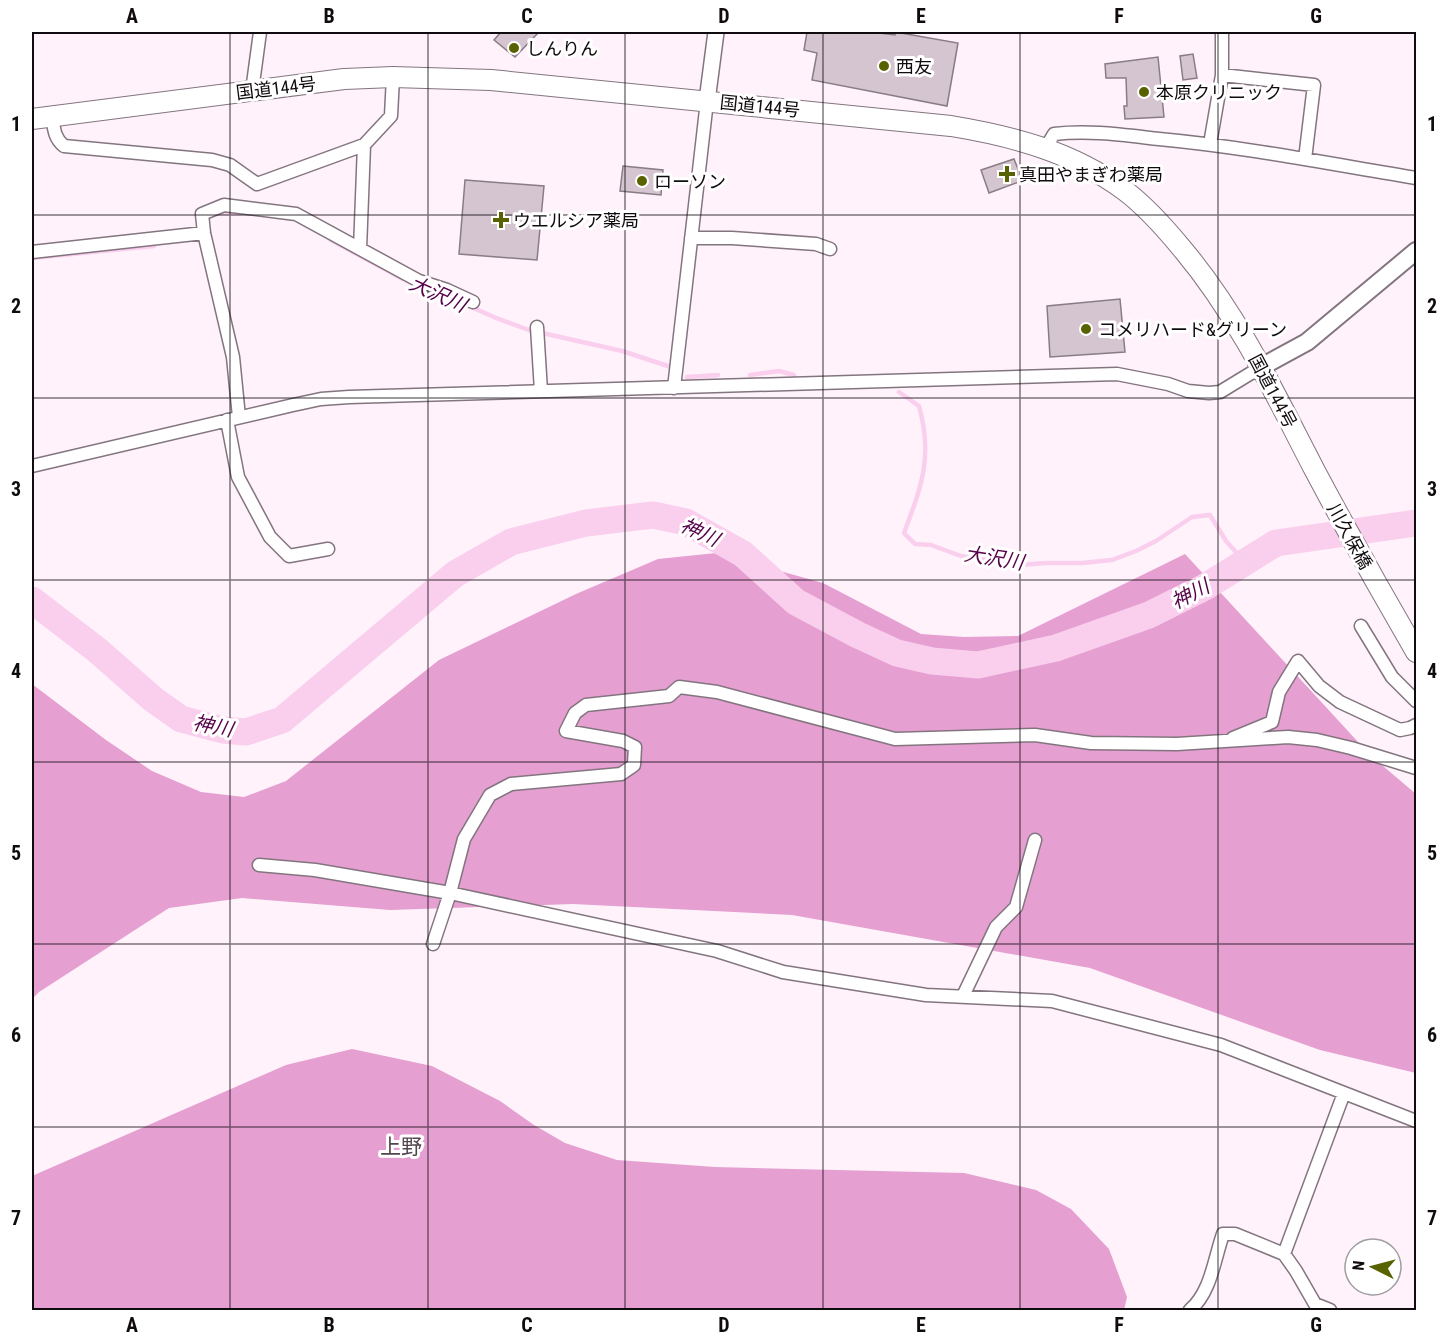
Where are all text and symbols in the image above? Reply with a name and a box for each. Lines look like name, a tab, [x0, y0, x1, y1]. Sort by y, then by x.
text: A	[126, 4, 138, 28]
text: B	[323, 4, 335, 28]
text: C	[521, 4, 533, 28]
text: D	[718, 4, 730, 28]
text: E	[916, 4, 926, 28]
text: F	[1114, 4, 1124, 28]
text: G	[1310, 4, 1322, 28]
place label: しんりん	[526, 38, 598, 59]
marker: しんりん	[507, 41, 521, 55]
place label: 西友	[896, 56, 932, 77]
marker: 西友	[877, 59, 891, 73]
street label: 国道144号	[235, 73, 317, 103]
place label: 本原クリニック	[1156, 82, 1282, 103]
marker: 本原クリニック	[1137, 85, 1151, 99]
street label: 国道144号	[719, 91, 801, 121]
text: 1	[11, 112, 21, 136]
text: 1	[1427, 112, 1437, 136]
place label: 真田やまぎわ薬局	[1019, 164, 1163, 185]
marker: 真田やまぎわ薬局	[1000, 167, 1014, 181]
place label: ローソン	[654, 171, 726, 192]
marker: ローソン	[635, 174, 649, 188]
place label: ウエルシア薬局	[513, 210, 639, 231]
marker: ウエルシア薬局	[494, 213, 508, 227]
water label: 大沢川	[406, 271, 472, 318]
text: 2	[11, 294, 21, 318]
text: 2	[1427, 294, 1437, 318]
place label: コメリハード&グリーン	[1098, 319, 1287, 340]
marker: コメリハード&グリーン	[1079, 322, 1093, 336]
street label: 国道144号	[1245, 350, 1301, 432]
text: 3	[11, 477, 21, 501]
text: 3	[1427, 477, 1437, 501]
street label: 川久保橋	[1323, 499, 1377, 573]
water label: 神川	[677, 513, 725, 552]
water label: 大沢川	[962, 541, 1027, 575]
water label: 神川	[1167, 573, 1215, 614]
text: 4	[11, 659, 21, 683]
text: 4	[1427, 659, 1437, 683]
water label: 神川	[191, 710, 237, 742]
text: 5	[11, 841, 21, 865]
text: 5	[1427, 841, 1437, 865]
text: 6	[11, 1023, 21, 1047]
text: 6	[1427, 1023, 1437, 1047]
district label: 上野	[380, 1135, 422, 1159]
text: 7	[11, 1206, 21, 1230]
text: 7	[1427, 1206, 1437, 1230]
north arrow	[1343, 1237, 1403, 1297]
text: N	[1349, 1260, 1369, 1271]
text: A	[126, 1313, 138, 1337]
text: B	[323, 1313, 335, 1337]
text: C	[521, 1313, 533, 1337]
text: D	[718, 1313, 730, 1337]
text: E	[916, 1313, 926, 1337]
text: F	[1114, 1313, 1124, 1337]
text: G	[1310, 1313, 1322, 1337]

